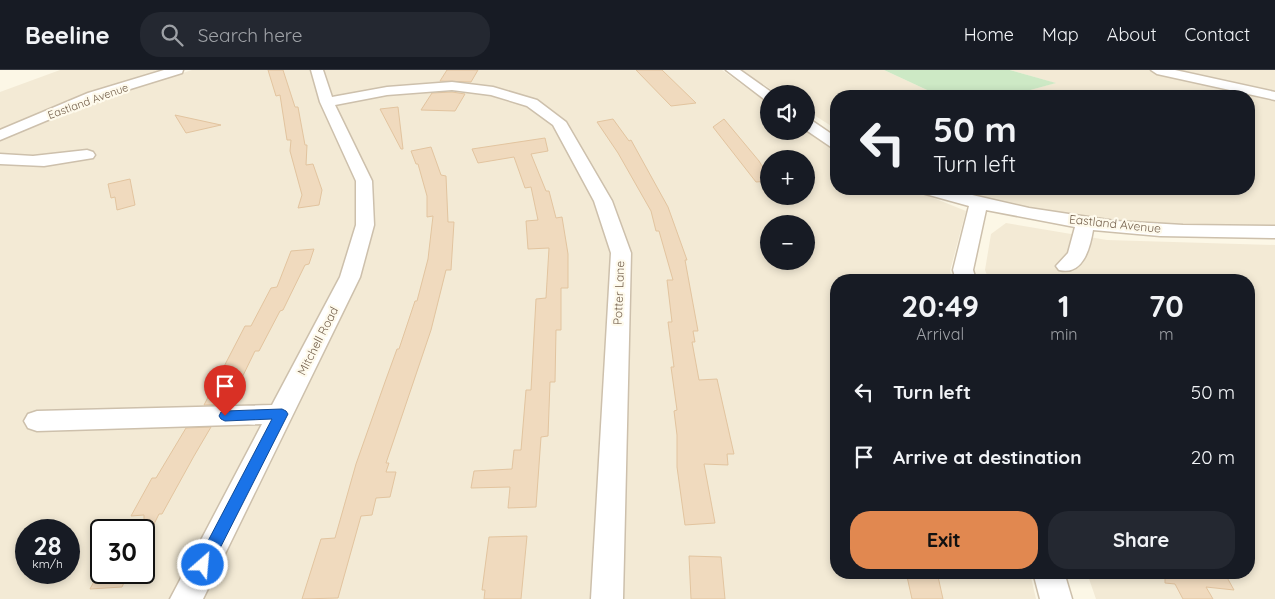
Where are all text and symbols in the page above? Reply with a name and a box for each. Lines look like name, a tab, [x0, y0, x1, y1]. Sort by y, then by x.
search box	[140, 12, 490, 57]
text: Beeline	[25, 20, 110, 50]
icon: search	[158, 21, 186, 49]
text: Search here	[198, 23, 303, 47]
text: Home	[964, 23, 1014, 46]
text: Map	[1042, 23, 1079, 46]
text: About	[1107, 23, 1157, 46]
text: Contact	[1185, 23, 1250, 46]
street label: Eastland Avenue	[46, 80, 130, 122]
map controls	[760, 85, 815, 270]
button: sound	[760, 85, 815, 140]
text: 50 m	[933, 107, 1017, 151]
icon: left	[850, 110, 915, 175]
button: +	[760, 150, 815, 205]
text: Turn left	[933, 150, 1016, 178]
street label: Eastland Avenue	[1068, 211, 1162, 236]
button: −	[760, 215, 815, 270]
street label: Potter Lane	[610, 260, 627, 325]
text: 20:49	[901, 287, 979, 325]
text: 1	[1058, 287, 1070, 325]
text: 70	[1149, 287, 1184, 325]
street label: Mitchell Road	[294, 304, 341, 378]
text: Arrival	[916, 324, 964, 344]
text: min	[1050, 324, 1078, 344]
text: m	[1159, 324, 1174, 344]
pin	[204, 365, 246, 416]
icon: arrive	[211, 372, 239, 400]
icon: left	[850, 378, 878, 406]
text: Turn left	[893, 380, 971, 404]
text: 50 m	[1191, 380, 1235, 404]
icon: arrive	[850, 443, 878, 471]
text: Arrive at destination	[893, 445, 1082, 469]
text: 20 m	[1191, 445, 1235, 469]
button: Exit	[850, 511, 1038, 569]
button: Share	[1048, 511, 1235, 569]
speed limit sign: 30	[90, 519, 155, 584]
text: 28	[34, 530, 61, 561]
position arrow	[176, 538, 228, 590]
text: km/h	[32, 556, 63, 571]

